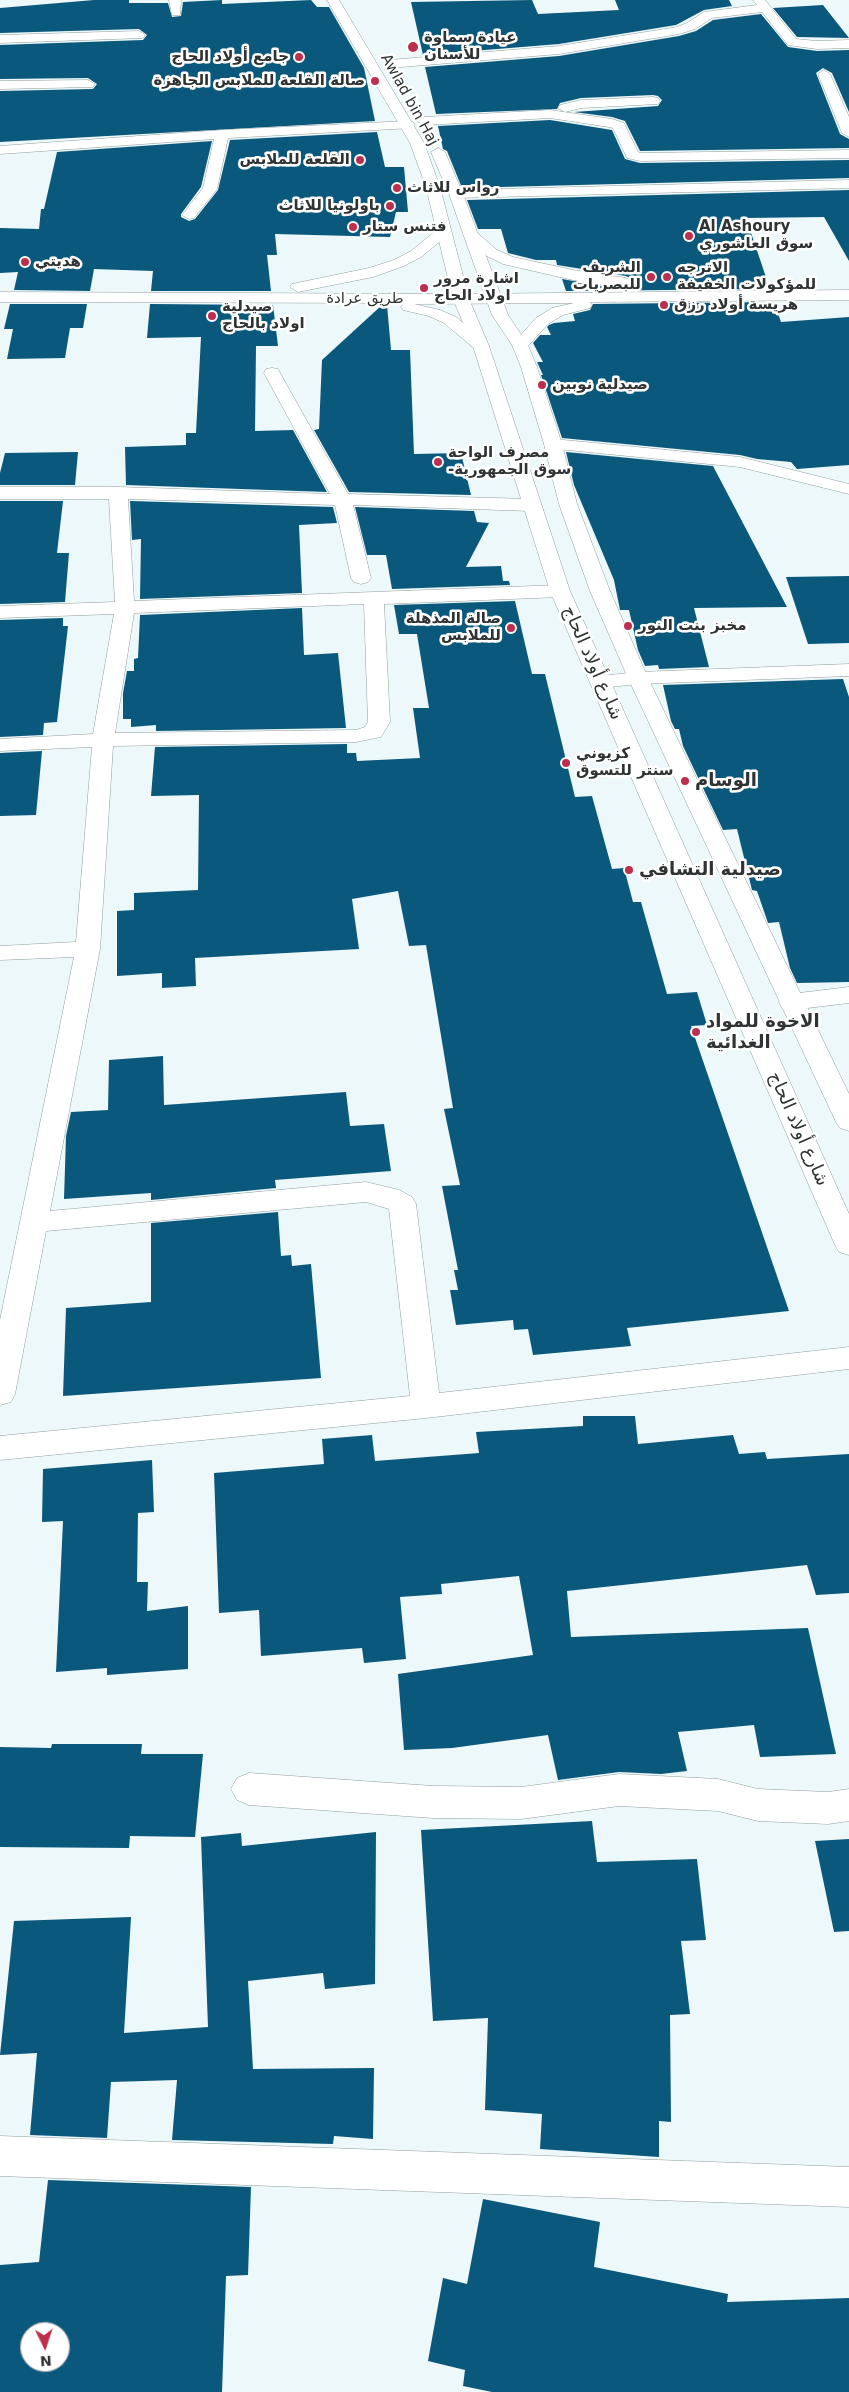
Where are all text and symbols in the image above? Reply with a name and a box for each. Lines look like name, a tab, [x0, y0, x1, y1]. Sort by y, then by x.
place label: عيادة سماوة للأسنان	[424, 29, 516, 64]
marker: عيادة سماوة للأسنان	[406, 40, 420, 54]
place label: جامع أولاد الحاج	[171, 48, 289, 66]
marker: جامع أولاد الحاج	[293, 51, 305, 63]
street label: Awlad bin Haj	[376, 51, 442, 149]
place label: صالة القلعة للملابس الجاهزة	[153, 72, 365, 90]
marker: صالة القلعة للملابس الجاهزة	[369, 75, 381, 87]
place label: القلعة للملابس	[239, 151, 350, 169]
marker: القلعة للملابس	[354, 154, 366, 166]
place label: رواس للاثاث	[407, 179, 499, 197]
marker: رواس للاثاث	[391, 182, 403, 194]
place label: باولونيا للاثاث	[278, 197, 380, 215]
marker: باولونيا للاثاث	[384, 200, 396, 212]
place label: فتنس ستار	[363, 218, 447, 236]
place label: Al Ashoury سوق العاشوري	[699, 218, 813, 253]
marker: فتنس ستار	[347, 221, 359, 233]
marker: Al Ashoury سوق العاشوري	[683, 230, 695, 242]
place label: هديتي	[35, 253, 81, 271]
marker: هديتي	[19, 256, 31, 268]
place label: الشريف للبصريات	[573, 259, 641, 294]
place label: الاترجه للمؤكولات الخفيفة	[677, 259, 816, 294]
place label: اشارة مرور اولاد الحاج	[434, 270, 519, 305]
marker: الشريف للبصريات	[645, 271, 657, 283]
marker: الاترجه للمؤكولات الخفيفة	[661, 271, 673, 283]
marker: اشارة مرور اولاد الحاج	[418, 282, 430, 294]
street label: طريق عرادة	[326, 290, 404, 308]
place label: هريسة أولاد رزق	[674, 296, 798, 314]
place label: صيدلية اولاد بالحاج	[222, 298, 305, 333]
marker: هريسة أولاد رزق	[658, 299, 670, 311]
marker: صيدلية اولاد بالحاج	[206, 310, 218, 322]
place label: صيدلية نوبين	[552, 376, 648, 394]
marker: صيدلية نوبين	[536, 379, 548, 391]
place label: مصرف الواحة -سوق الجمهورية	[448, 444, 571, 479]
marker: مصرف الواحة -سوق الجمهورية	[432, 456, 444, 468]
street label: شارع أولاد الحاج	[557, 603, 627, 723]
place label: صالة المذهلة للملابس	[406, 610, 501, 645]
place label: مخبز بنت النور	[638, 617, 747, 635]
marker: مخبز بنت النور	[622, 620, 634, 632]
marker: صالة المذهلة للملابس	[505, 622, 517, 634]
place label: كزيوني سنتر للتسوق	[576, 745, 674, 780]
marker: كزيوني سنتر للتسوق	[560, 757, 572, 769]
place label: الوسام	[695, 770, 757, 792]
marker: الوسام	[679, 775, 691, 787]
place label: صيدلية التشافي	[639, 859, 781, 881]
marker: صيدلية التشافي	[623, 864, 635, 876]
place label: الاخوة للمواد الغدائية	[706, 1011, 820, 1054]
marker: الاخوة للمواد الغدائية	[690, 1026, 702, 1038]
street label: شارع أولاد الحاج	[763, 1069, 833, 1189]
north arrow	[20, 2322, 70, 2372]
text: N	[40, 2353, 52, 2369]

